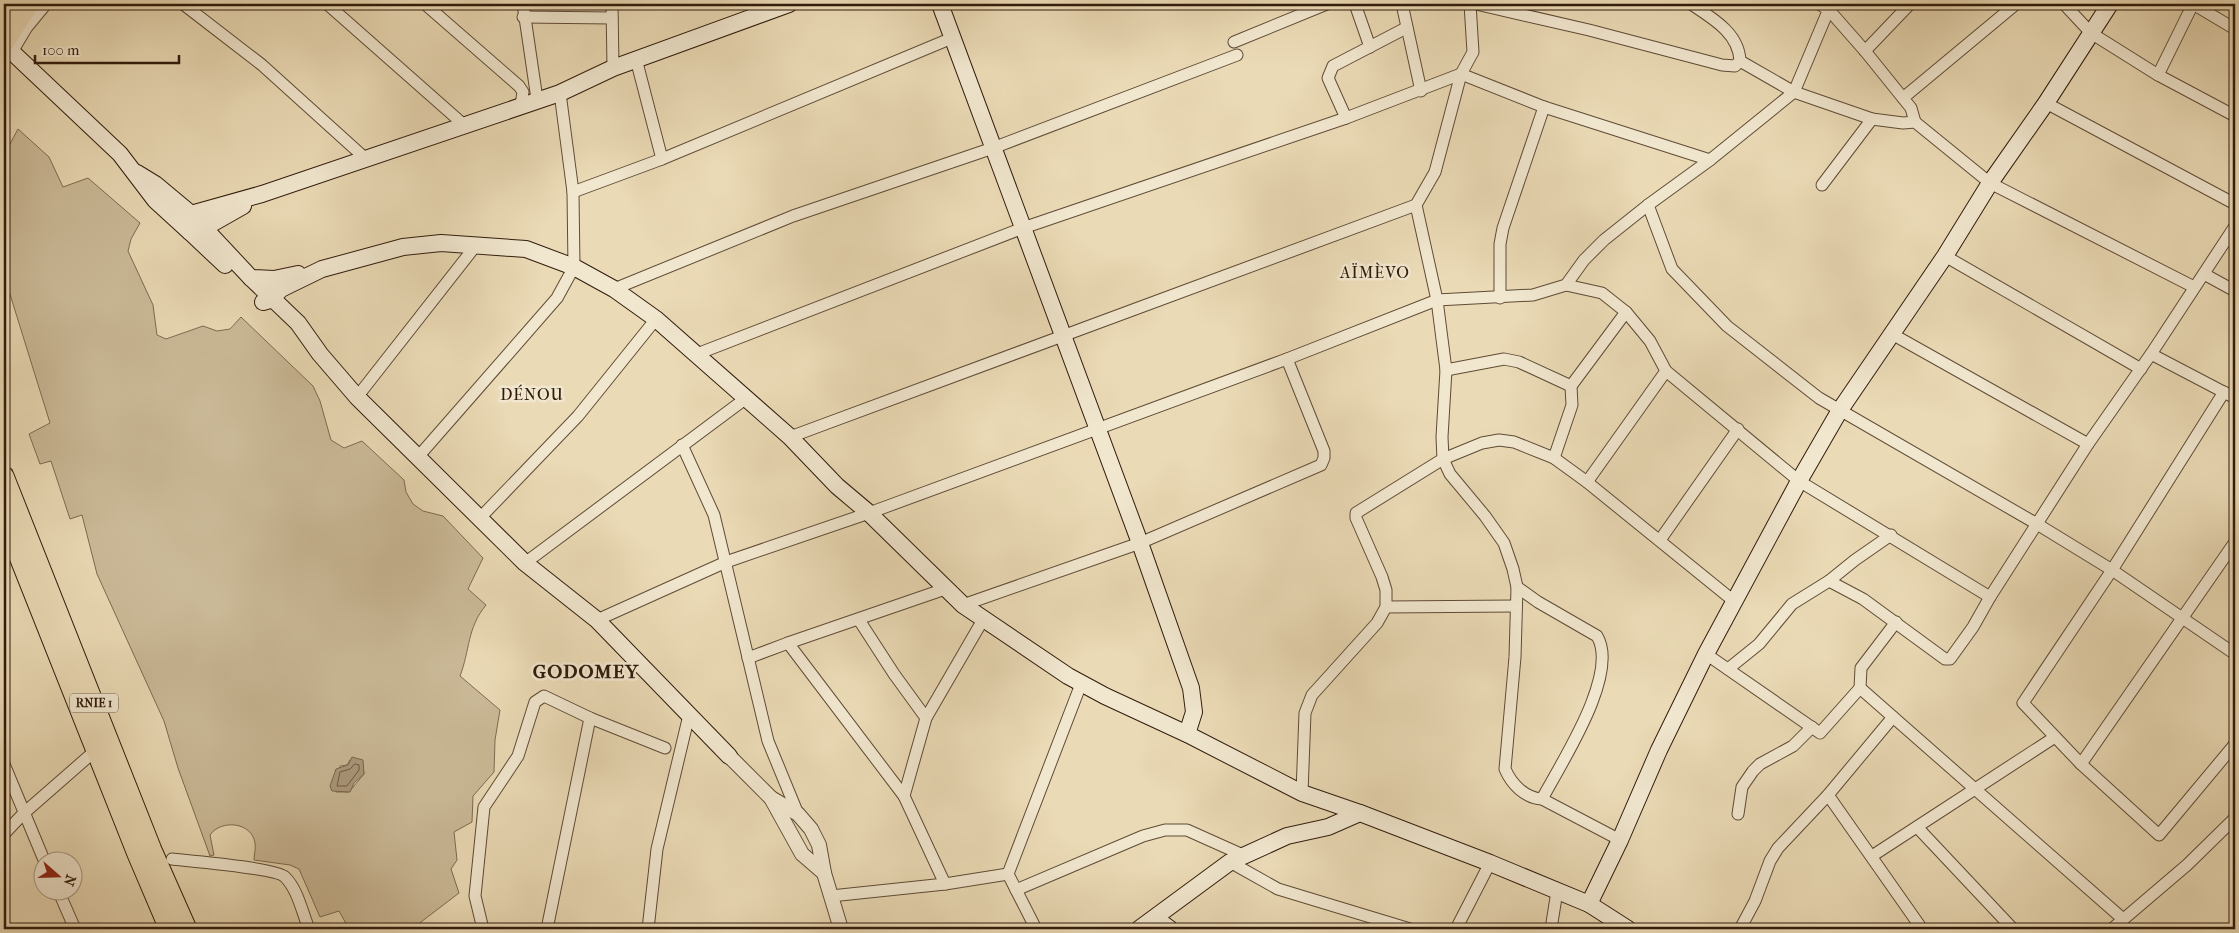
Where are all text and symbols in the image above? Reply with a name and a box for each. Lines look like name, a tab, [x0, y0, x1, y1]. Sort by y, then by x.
scale bar	[35, 32, 179, 64]
text: 100 m	[42, 41, 80, 59]
district label: AÏMÈVO	[1339, 262, 1410, 282]
district label: DÉNOU	[500, 384, 564, 404]
district label: GODOMEY	[533, 661, 639, 683]
road number: RNIE 1	[70, 694, 118, 712]
north arrow	[32, 850, 82, 900]
text: N	[60, 872, 80, 889]

